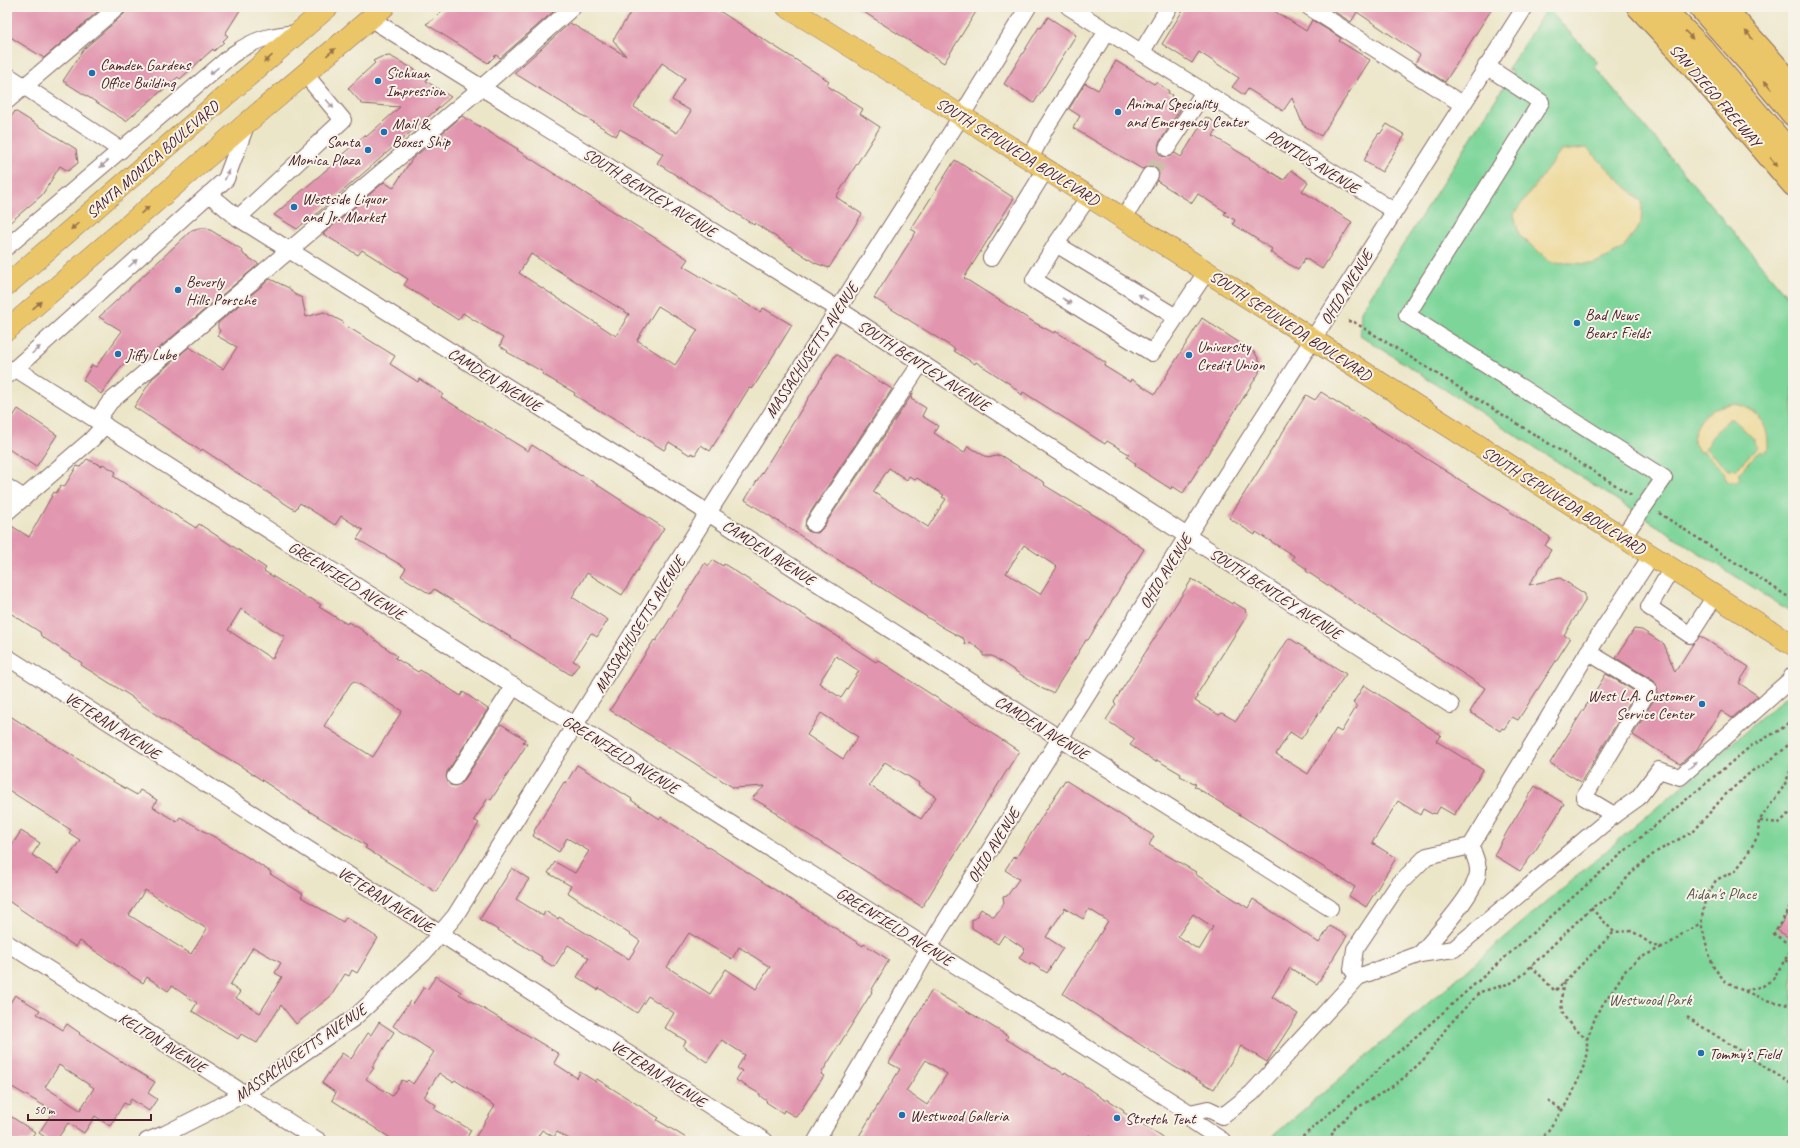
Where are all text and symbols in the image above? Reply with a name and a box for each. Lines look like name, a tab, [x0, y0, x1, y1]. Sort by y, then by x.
one-way arrow	[1684, 30, 1694, 40]
one-way arrow	[1744, 30, 1754, 40]
street label: SAN DIEGO FREEWAY	[1665, 40, 1767, 154]
one-way arrow	[326, 47, 336, 56]
one-way arrow	[263, 54, 274, 63]
place label: Camden Gardens Office Building	[100, 55, 192, 93]
place label: Sichuan Impression	[386, 63, 446, 101]
one-way arrow	[208, 66, 219, 75]
marker: Camden Gardens Office Building	[87, 68, 97, 78]
marker: Sichuan Impression	[373, 76, 383, 86]
one-way arrow	[1764, 80, 1773, 91]
street label: SOUTH SEPULVEDA BOULEVARD	[932, 93, 1104, 211]
place label: Animal Speciality and Emergency Center	[1126, 94, 1249, 132]
street label: SANTA MONICA BOULEVARD	[82, 95, 225, 223]
one-way arrow	[325, 98, 334, 109]
marker: Animal Speciality and Emergency Center	[1113, 107, 1123, 117]
place label: Mail & Boxes Ship	[392, 114, 451, 152]
street label: PONTIUS AVENUE	[1262, 125, 1365, 200]
marker: Mail & Boxes Ship	[379, 127, 389, 137]
place label: Santa Monica Plaza	[288, 132, 362, 170]
street label: SOUTH BENTLEY AVENUE	[579, 144, 722, 243]
marker: Santa Monica Plaza	[363, 145, 373, 155]
one-way arrow	[1770, 157, 1779, 168]
one-way arrow	[100, 159, 109, 168]
one-way arrow	[224, 169, 230, 180]
place label: Westside Liquor and Jr. Market	[302, 189, 388, 227]
marker: Westside Liquor and Jr. Market	[289, 202, 299, 212]
one-way arrow	[140, 206, 151, 215]
one-way arrow	[70, 222, 80, 231]
street label: OHIO AVENUE	[1316, 245, 1379, 328]
one-way arrow	[128, 258, 138, 268]
street label: SOUTH SEPULVEDA BOULEVARD	[1206, 266, 1376, 387]
place label: Beverly Hills Porsche	[186, 272, 257, 310]
street label: MASSACHUSETTS AVENUE	[761, 277, 864, 422]
marker: Beverly Hills Porsche	[173, 285, 183, 295]
one-way arrow	[1137, 294, 1149, 301]
one-way arrow	[1061, 297, 1073, 304]
one-way arrow	[31, 300, 42, 309]
place label: Bad News Bears Fields	[1585, 305, 1652, 343]
street label: SOUTH BENTLEY AVENUE	[854, 316, 995, 417]
marker: Bad News Bears Fields	[1572, 318, 1582, 328]
place label: University Credit Union	[1197, 337, 1266, 375]
street label: CAMDEN AVENUE	[444, 343, 547, 418]
place label: Jiffy Lube	[125, 345, 178, 365]
one-way arrow	[32, 346, 41, 355]
marker: Jiffy Lube	[113, 349, 123, 359]
marker: University Credit Union	[1184, 350, 1194, 360]
street label: SOUTH SEPULVEDA BOULEVARD	[1478, 442, 1650, 560]
street label: CAMDEN AVENUE	[718, 516, 820, 591]
street label: OHIO AVENUE	[1135, 529, 1198, 612]
street label: GREENFIELD AVENUE	[285, 537, 410, 626]
street label: SOUTH BENTLEY AVENUE	[1206, 544, 1347, 645]
street label: MASSACHUSETTS AVENUE	[590, 551, 691, 696]
place label: West L.A. Customer Service Center	[1588, 686, 1696, 724]
street label: VETERAN AVENUE	[61, 688, 166, 765]
street label: CAMDEN AVENUE	[991, 691, 1094, 766]
marker: West L.A. Customer Service Center	[1697, 699, 1707, 709]
street label: GREENFIELD AVENUE	[559, 711, 684, 800]
one-way arrow	[1687, 761, 1698, 770]
street label: OHIO AVENUE	[963, 803, 1026, 886]
street label: VETERAN AVENUE	[334, 862, 439, 939]
street label: GREENFIELD AVENUE	[833, 883, 958, 972]
park label: Aidan's Place	[1686, 884, 1758, 904]
park label: Westwood Park	[1609, 990, 1693, 1010]
street label: MASSACHUSETTS AVENUE	[231, 998, 372, 1106]
street label: KELTON AVENUE	[115, 1008, 212, 1079]
street label: VETERAN AVENUE	[607, 1036, 712, 1113]
place label: Tommy's Field	[1709, 1044, 1783, 1064]
marker: Tommy's Field	[1696, 1048, 1706, 1058]
scale bar	[28, 1096, 151, 1122]
text: 50 m	[34, 1102, 56, 1118]
place label: Westwood Galleria	[910, 1106, 1010, 1126]
place label: Stretch Tent	[1125, 1109, 1197, 1129]
marker: Westwood Galleria	[897, 1110, 907, 1120]
marker: Stretch Tent	[1112, 1113, 1122, 1123]

